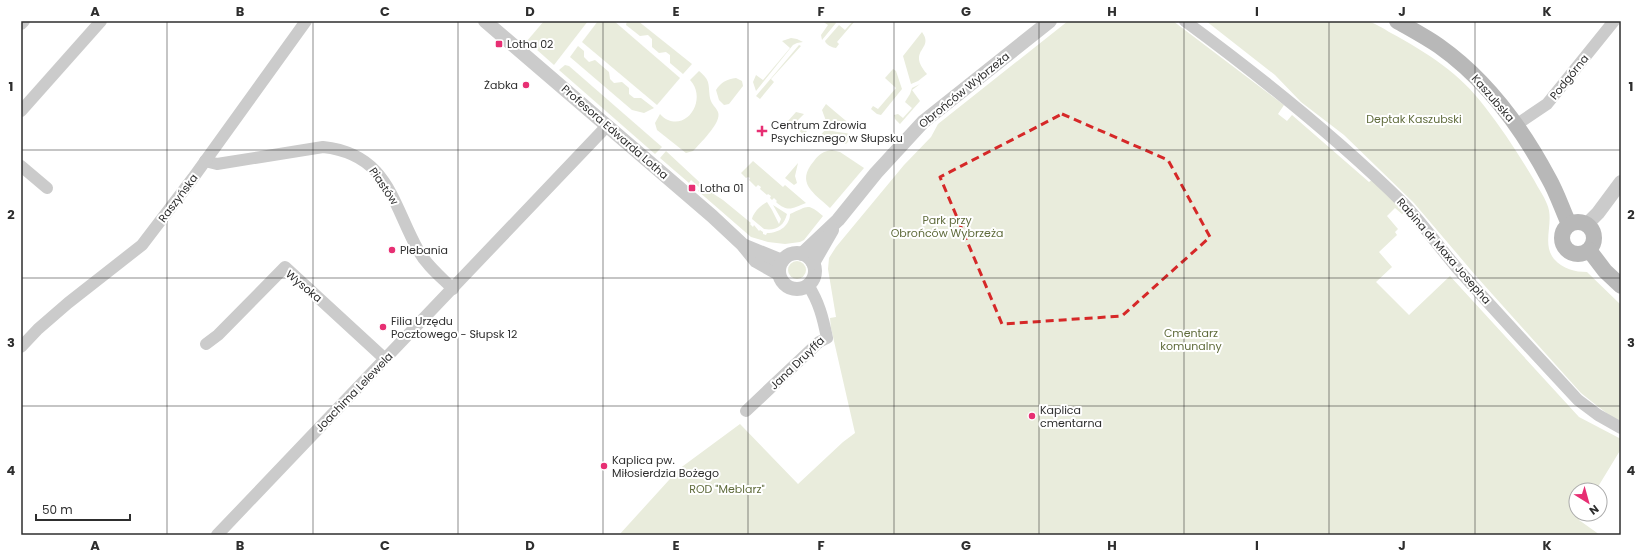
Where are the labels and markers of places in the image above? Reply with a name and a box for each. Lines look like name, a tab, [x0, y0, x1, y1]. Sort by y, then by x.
place label: Lotha 02	[507, 36, 553, 52]
marker: Lotha 02	[494, 39, 504, 49]
place label: Żabka	[484, 77, 518, 93]
marker: Żabka	[521, 80, 531, 90]
place label: Centrum Zdrowia Psychicznego w Słupsku	[771, 117, 903, 146]
marker: Centrum Zdrowia Psychicznego w Słupsku	[756, 125, 768, 137]
place label: Lotha 01	[700, 180, 744, 196]
marker: Lotha 01	[687, 183, 697, 193]
place label: Plebania	[400, 242, 448, 258]
marker: Plebania	[387, 245, 397, 255]
place label: Filia Urzędu Pocztowego - Słupsk 12	[391, 313, 517, 342]
marker: Filia Urzędu Pocztowego - Słupsk 12	[378, 322, 388, 332]
place label: Kaplica cmentarna	[1040, 402, 1102, 431]
marker: Kaplica cmentarna	[1027, 411, 1037, 421]
place label: Kaplica pw. Miłosierdzia Bożego	[612, 452, 719, 481]
marker: Kaplica pw. Miłosierdzia Bożego	[599, 461, 609, 471]

